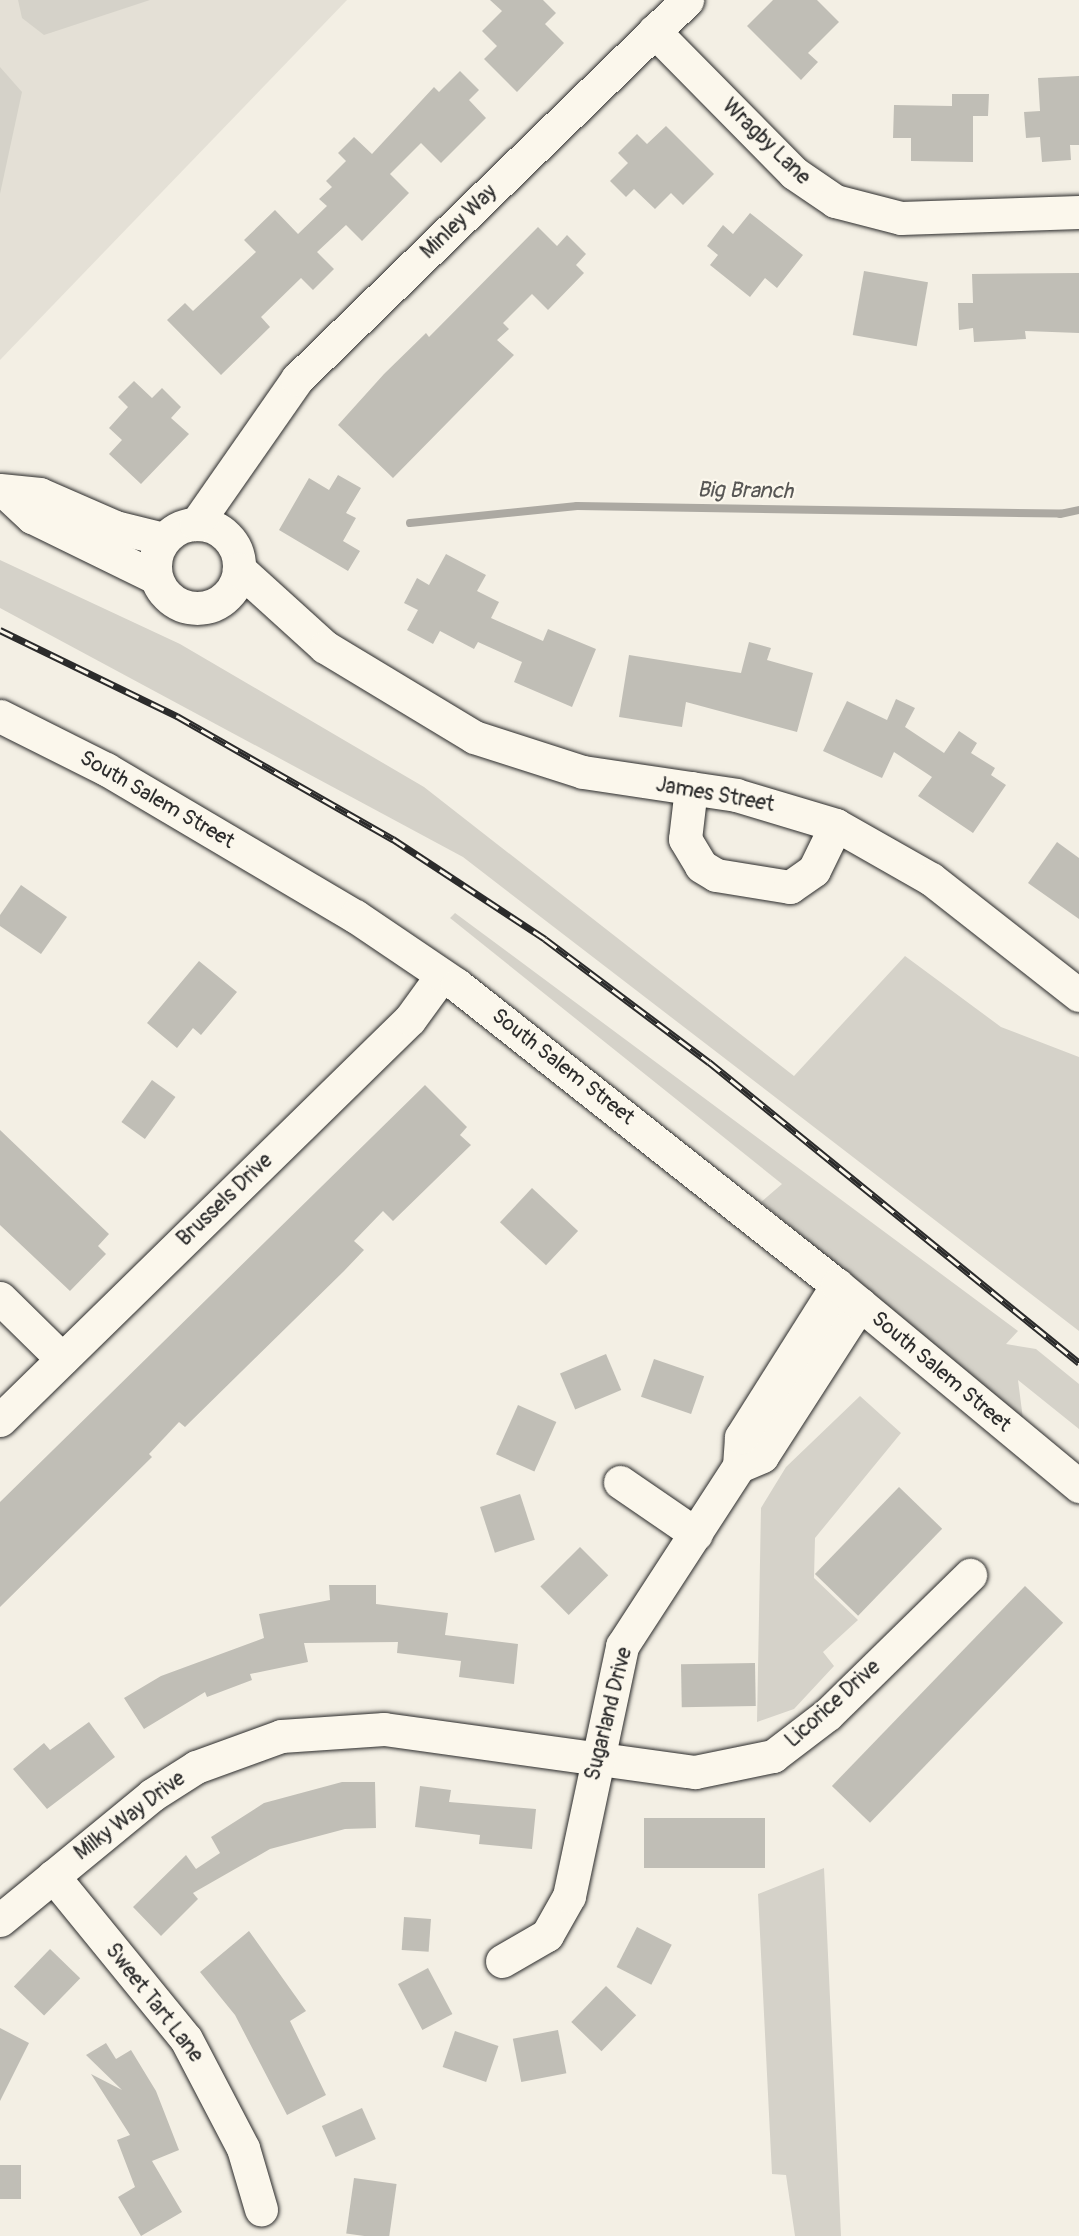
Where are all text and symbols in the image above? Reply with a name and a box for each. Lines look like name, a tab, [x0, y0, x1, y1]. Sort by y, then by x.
street label: Wragby Lane	[717, 94, 815, 190]
street label: Minley Way	[416, 180, 502, 264]
water label: Big Branch	[697, 477, 793, 505]
street label: South Salem Street	[75, 746, 239, 854]
street label: James Street	[654, 772, 776, 818]
street label: South Salem Street	[487, 1003, 639, 1131]
street label: Brussels Drive	[172, 1148, 278, 1252]
street label: South Salem Street	[866, 1306, 1016, 1438]
street label: Sugarland Drive	[580, 1645, 638, 1783]
street label: Licorice Drive	[780, 1655, 886, 1753]
street label: Milky Way Drive	[70, 1766, 190, 1866]
street label: Sweet Tart Lane	[100, 1938, 208, 2068]

